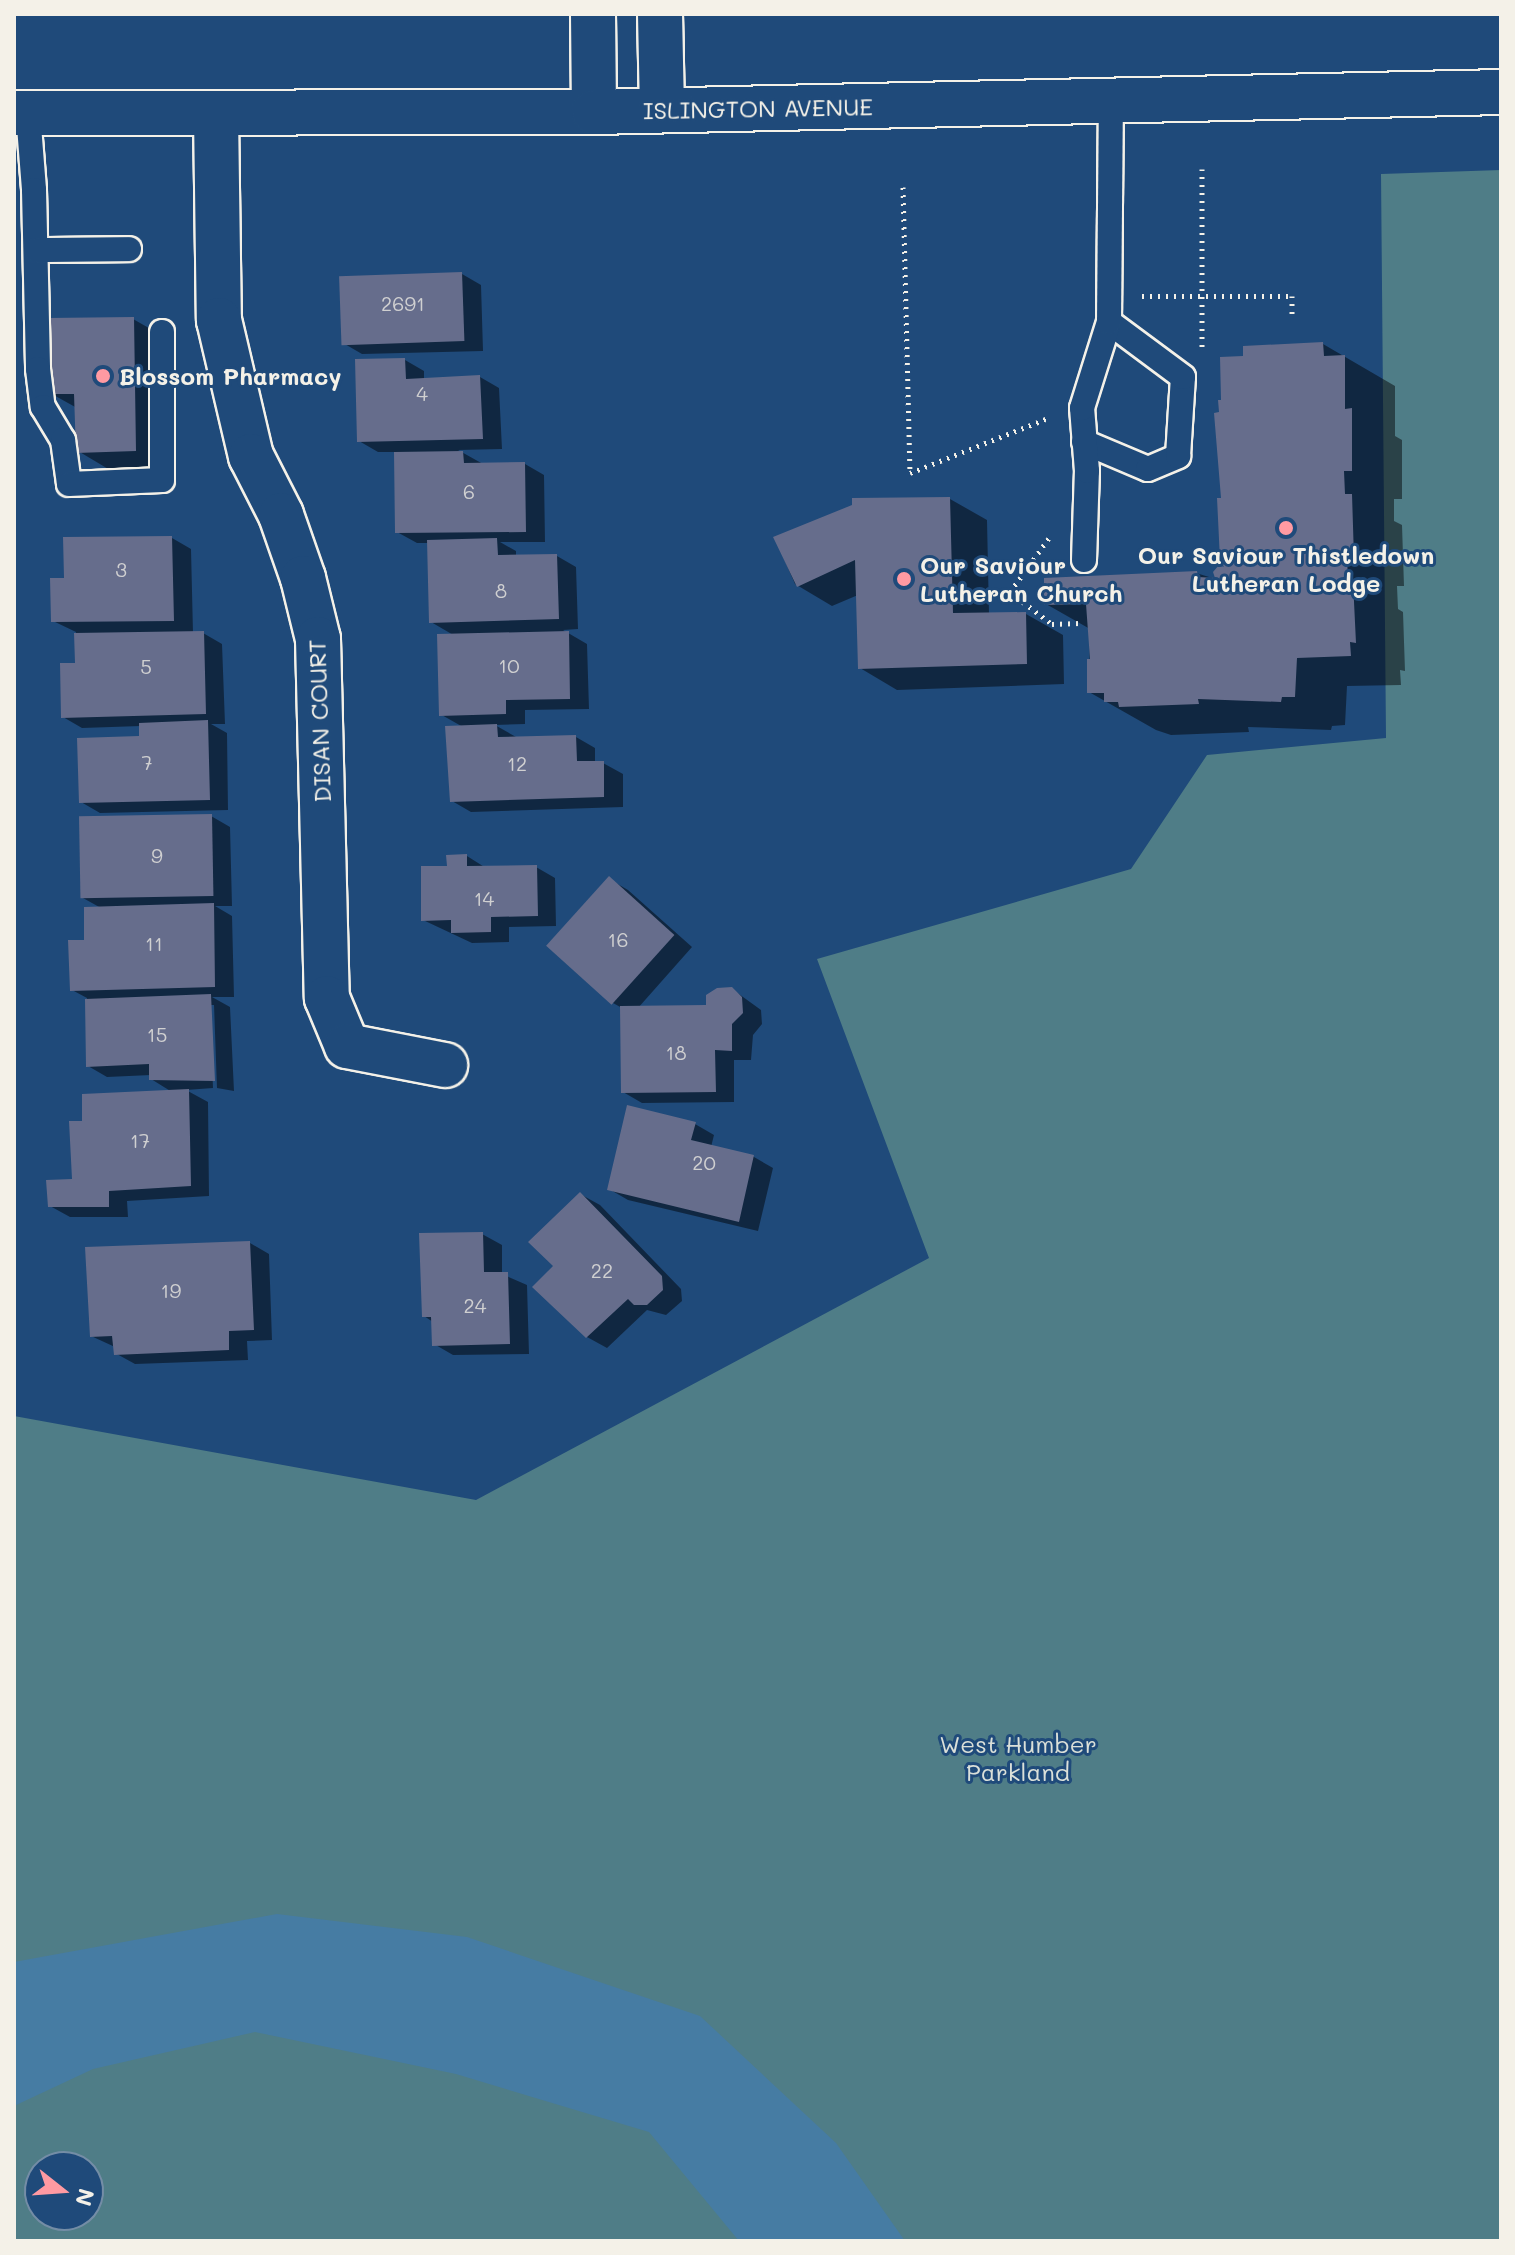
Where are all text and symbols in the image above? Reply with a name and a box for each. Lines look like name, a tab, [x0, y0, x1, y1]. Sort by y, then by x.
street label: ISLINGTON AVENUE	[643, 92, 873, 124]
house number: 2691	[381, 291, 425, 315]
place label: Blossom Pharmacy	[119, 362, 341, 390]
marker: Blossom Pharmacy	[94, 367, 112, 385]
house number: 4	[416, 381, 428, 405]
house number: 6	[463, 479, 475, 503]
marker: Our Saviour Thistledown Lutheran Lodge	[1277, 519, 1295, 537]
place label: Our Saviour Thistledown Lutheran Lodge	[1138, 541, 1434, 597]
place label: Our Saviour Lutheran Church	[920, 551, 1123, 607]
house number: 3	[115, 557, 127, 581]
marker: Our Saviour Lutheran Church	[895, 570, 913, 588]
house number: 8	[495, 578, 507, 602]
street label: DISAN COURT	[302, 639, 336, 803]
house number: 10	[498, 653, 520, 677]
house number: 5	[140, 654, 152, 678]
house number: 7	[141, 750, 153, 774]
house number: 12	[507, 751, 527, 775]
house number: 9	[151, 843, 163, 867]
house number: 14	[474, 886, 494, 910]
house number: 16	[607, 927, 629, 951]
house number: 11	[145, 931, 163, 955]
house number: 15	[147, 1022, 167, 1046]
house number: 18	[665, 1040, 687, 1064]
house number: 17	[130, 1128, 150, 1152]
house number: 20	[692, 1150, 716, 1174]
house number: 22	[591, 1258, 613, 1282]
house number: 19	[161, 1278, 181, 1302]
house number: 24	[464, 1293, 486, 1317]
park label: West Humber Parkland	[939, 1730, 1097, 1786]
north arrow	[24, 2151, 104, 2231]
text: N	[69, 2185, 102, 2210]

